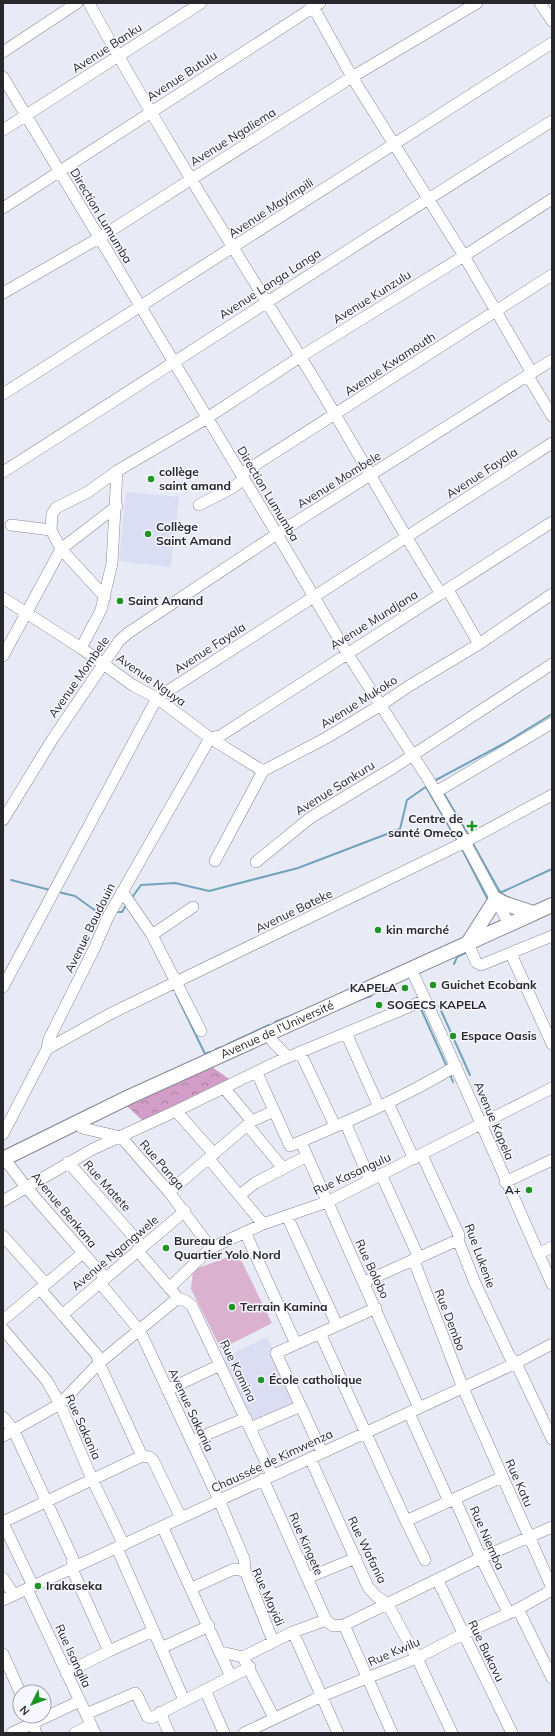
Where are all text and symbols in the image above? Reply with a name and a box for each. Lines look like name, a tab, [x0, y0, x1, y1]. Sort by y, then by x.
street label: Avenue Banku	[69, 19, 145, 76]
street label: Avenue Butulu	[144, 47, 220, 104]
street label: Avenue Ngaliema	[187, 104, 278, 169]
street label: Direction Lumumba	[67, 165, 136, 266]
street label: Avenue Mayimpili	[226, 175, 316, 241]
street label: Avenue Langa Langa	[216, 245, 323, 322]
street label: Avenue Kunzulu	[330, 267, 414, 327]
street label: Avenue Kwamouth	[342, 329, 438, 399]
street label: Direction Lumumba	[234, 443, 303, 544]
street label: Avenue Fayala	[443, 444, 520, 501]
street label: Avenue Mombele	[294, 448, 383, 511]
place label: collège saint amand	[159, 464, 231, 493]
marker: collège saint amand	[146, 474, 156, 484]
place label: Collège Saint Amand	[156, 519, 231, 548]
marker: Collège Saint Amand	[143, 529, 153, 539]
street label: Avenue Mundjana	[327, 587, 420, 653]
place label: Saint Amand	[128, 593, 203, 608]
marker: Saint Amand	[115, 596, 125, 606]
street label: Avenue Fayala	[171, 619, 248, 676]
street label: Avenue Mombele	[45, 633, 112, 720]
street label: Avenue Nguya	[114, 650, 189, 709]
street label: Avenue Mukoko	[317, 672, 400, 731]
street label: Avenue Sankuru	[292, 757, 377, 818]
place label: Centre de santé Omeco	[388, 811, 463, 840]
marker: Centre de santé Omeco	[466, 820, 478, 832]
street label: Avenue Baudouin	[61, 880, 118, 975]
street label: Avenue Bateke	[253, 886, 335, 936]
place label: kin marché	[386, 922, 449, 937]
marker: kin marché	[373, 925, 383, 935]
place label: Guichet Ecobank	[441, 977, 537, 992]
place label: KAPELA	[350, 980, 397, 995]
marker: Guichet Ecobank	[428, 980, 438, 990]
marker: KAPELA	[400, 983, 410, 993]
street label: Avenue de l’Université	[218, 997, 336, 1062]
place label: SOGECS KAPELA	[387, 997, 487, 1012]
marker: SOGECS KAPELA	[374, 1000, 384, 1010]
place label: Espace Oasis	[461, 1028, 537, 1043]
marker: Espace Oasis	[448, 1031, 458, 1041]
street label: Avenue Kapela	[471, 1079, 518, 1162]
street label: Rue Panga	[137, 1137, 188, 1193]
street label: Rue Kasangulu	[311, 1149, 393, 1198]
street label: Rue Matete	[80, 1157, 134, 1214]
street label: Avenue Benkana	[28, 1169, 100, 1251]
place label: A+	[505, 1182, 521, 1197]
marker: A+	[524, 1185, 534, 1195]
street label: Avenue Ngangwele	[68, 1212, 161, 1293]
street label: Rue Lukenie	[462, 1222, 499, 1290]
place label: Bureau de Quartier Yolo Nord	[174, 1233, 281, 1262]
street label: Rue Bolobo	[352, 1237, 393, 1301]
marker: Bureau de Quartier Yolo Nord	[161, 1243, 171, 1253]
street label: Rue Dembo	[432, 1287, 469, 1353]
place label: Terrain Kamina	[240, 1299, 328, 1314]
marker: Terrain Kamina	[227, 1302, 237, 1312]
street label: Rue Kamina	[217, 1337, 260, 1404]
street label: Avenue Sakania	[166, 1366, 217, 1454]
place label: École catholique	[269, 1372, 362, 1387]
marker: École catholique	[256, 1375, 266, 1385]
street label: Rue Sakania	[62, 1392, 105, 1462]
street label: Chaussée de Kimwenza	[209, 1426, 335, 1495]
street label: Rue Katu	[502, 1457, 537, 1509]
street label: Rue Niemba	[467, 1504, 508, 1572]
street label: Rue Kingete	[286, 1510, 327, 1577]
street label: Rue Wafania	[345, 1514, 390, 1586]
street label: Rue Mayidi	[249, 1566, 288, 1628]
place label: Irakaseka	[46, 1578, 102, 1593]
marker: Irakaseka	[33, 1581, 43, 1591]
street label: Rue Bukavu	[465, 1618, 508, 1684]
street label: Rue Isangila	[52, 1622, 95, 1690]
street label: Rue Kwilu	[365, 1634, 422, 1669]
north arrow	[12, 1684, 52, 1724]
text: N	[17, 1703, 33, 1718]

